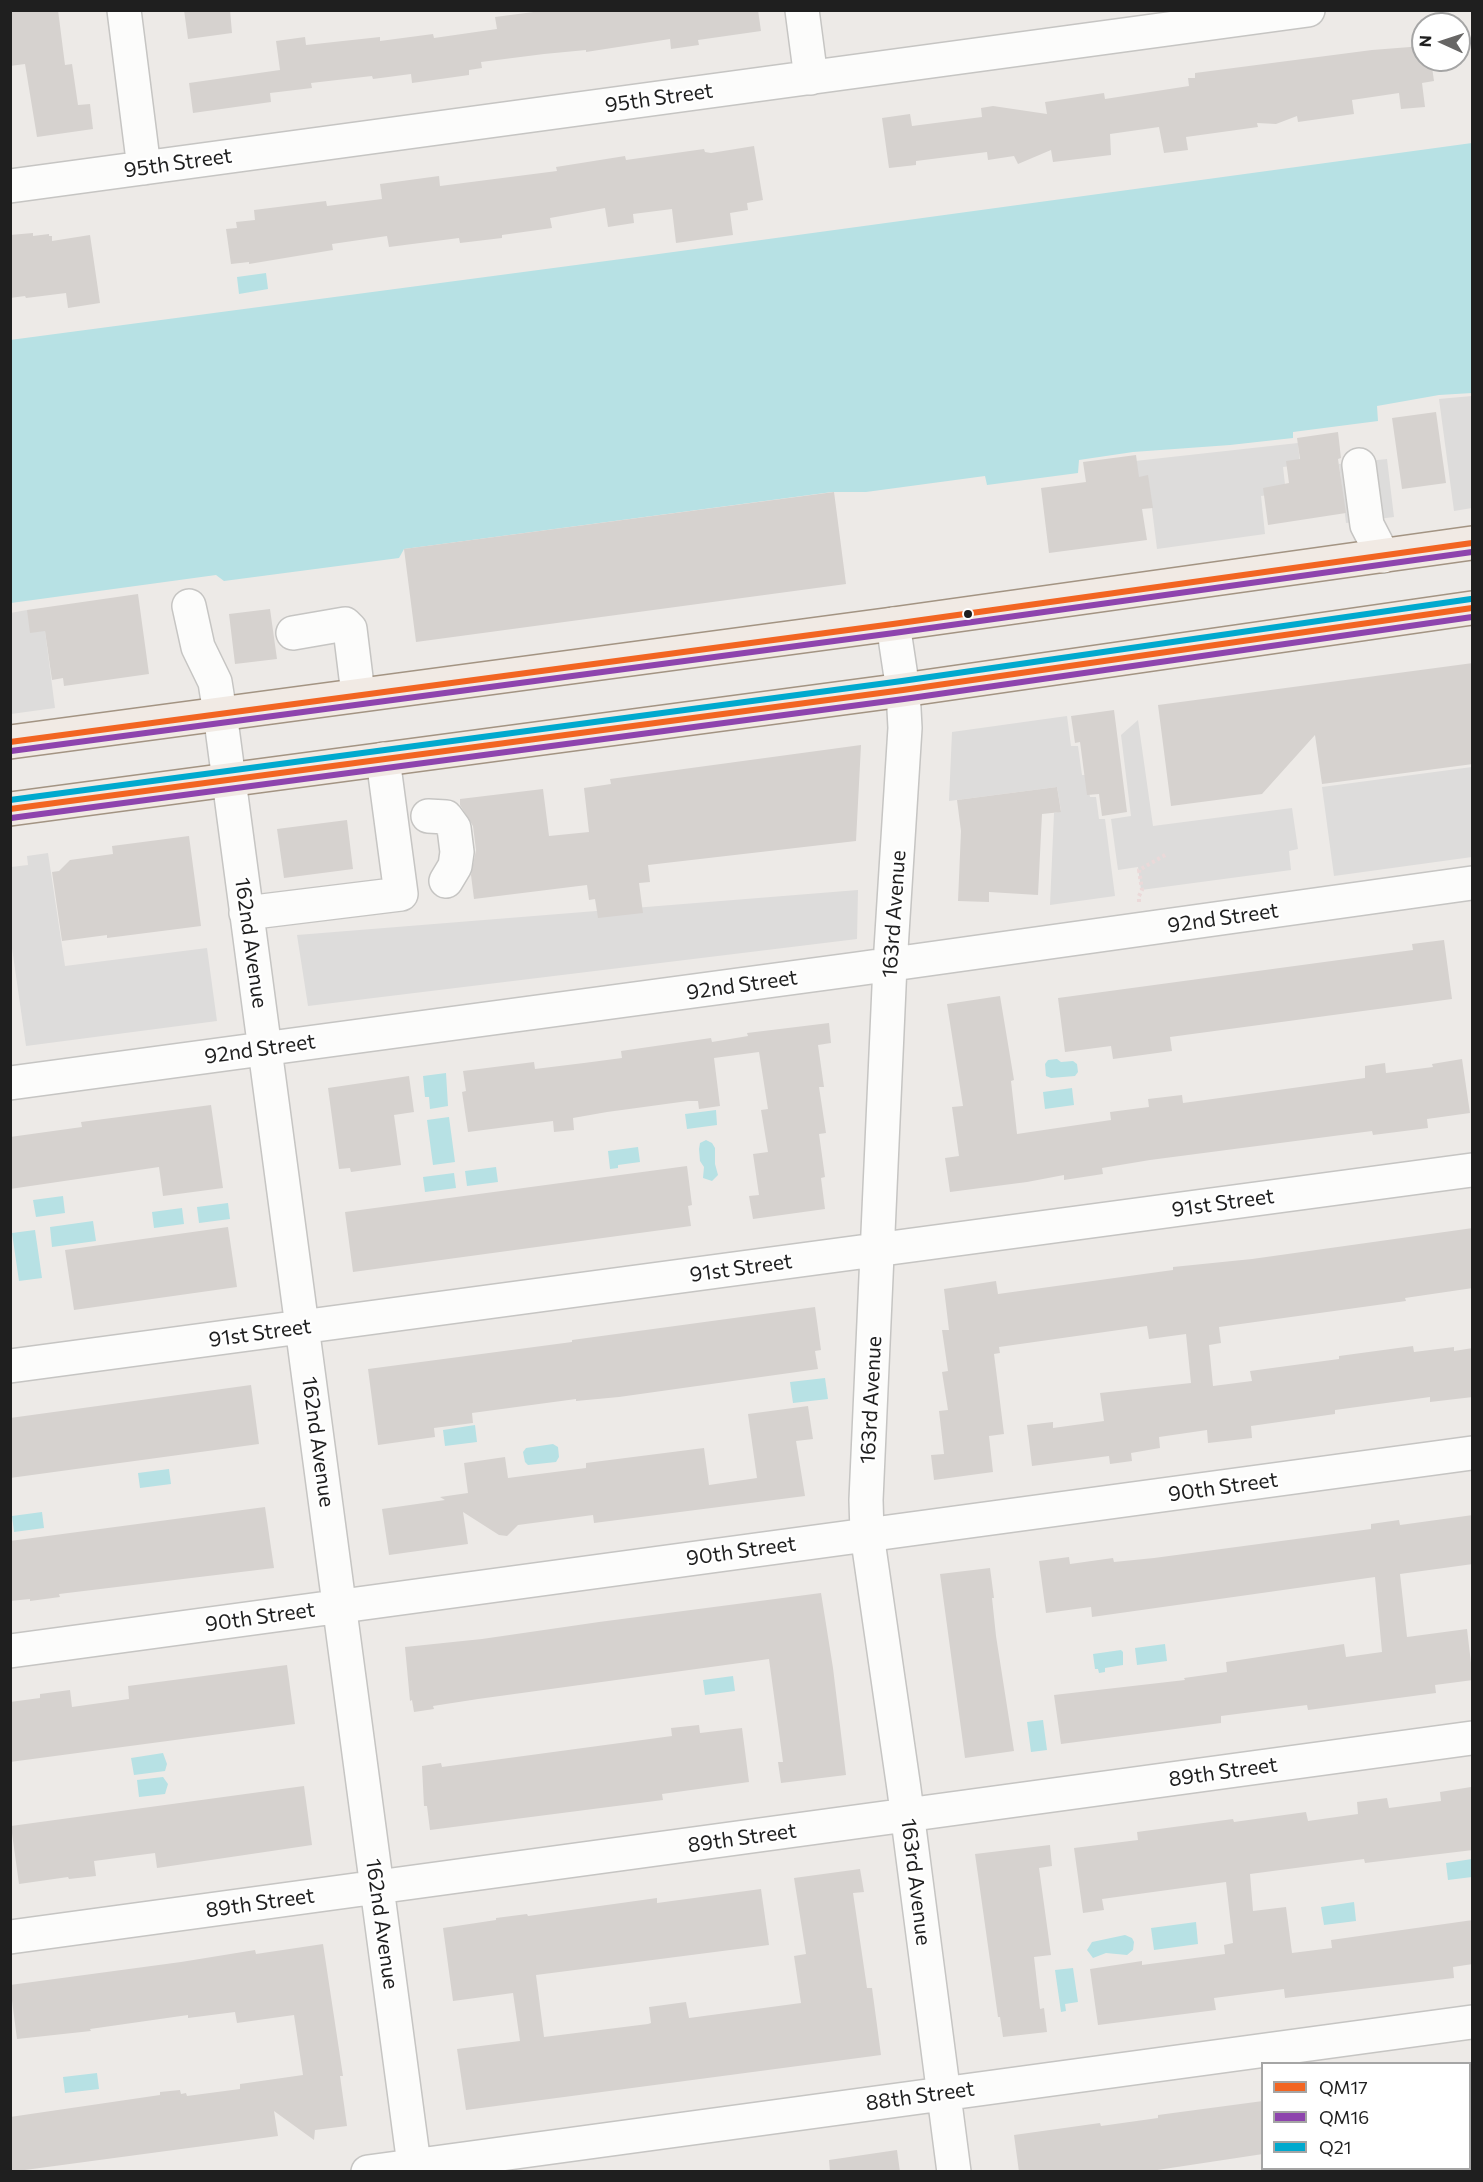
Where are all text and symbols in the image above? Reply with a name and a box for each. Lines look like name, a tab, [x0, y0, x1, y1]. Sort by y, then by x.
north arrow	[1411, 12, 1471, 72]
text: N	[1415, 35, 1434, 48]
street label: 95th Street	[603, 78, 715, 118]
street label: 95th Street	[122, 143, 234, 183]
unlabelled marker	[962, 608, 974, 620]
street label: 163rd Avenue	[877, 849, 911, 979]
street label: 162nd Avenue	[229, 876, 273, 1010]
street label: 92nd Street	[1166, 898, 1280, 938]
street label: 92nd Street	[685, 965, 799, 1005]
street label: 92nd Street	[203, 1029, 317, 1069]
street label: 91st Street	[1170, 1183, 1276, 1223]
street label: 91st Street	[688, 1248, 794, 1288]
street label: 91st Street	[207, 1313, 313, 1353]
street label: 163rd Avenue	[855, 1336, 887, 1464]
street label: 162nd Avenue	[296, 1375, 340, 1509]
street label: 90th Street	[1167, 1467, 1279, 1507]
street label: 90th Street	[685, 1531, 797, 1571]
street label: 90th Street	[204, 1597, 316, 1637]
street label: 89th Street	[1167, 1752, 1279, 1792]
street label: 163rd Avenue	[896, 1817, 936, 1947]
street label: 89th Street	[686, 1818, 798, 1858]
street label: 162nd Avenue	[360, 1857, 404, 1991]
street label: 89th Street	[204, 1883, 316, 1923]
legend	[1261, 2062, 1471, 2170]
street label: 88th Street	[864, 2076, 976, 2116]
text: QM17	[1319, 2076, 1368, 2098]
text: QM16	[1319, 2106, 1369, 2128]
text: Q21	[1319, 2136, 1351, 2158]

